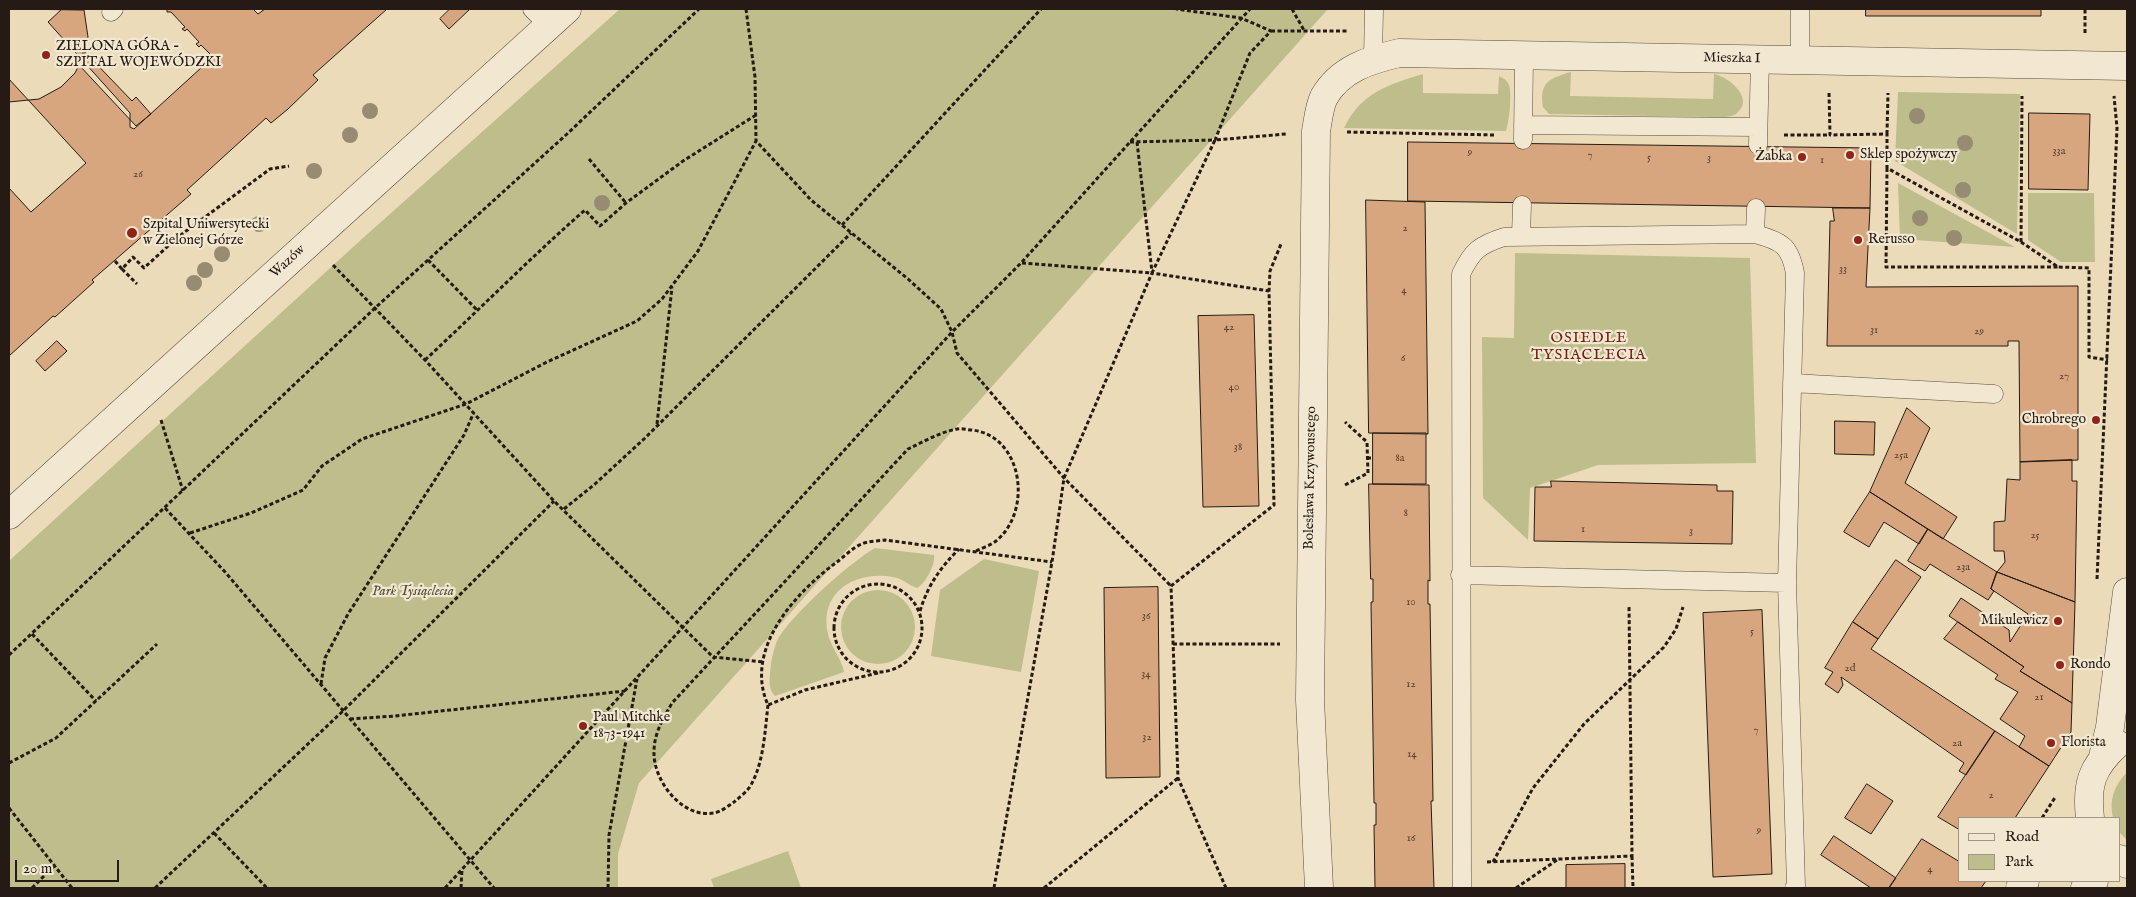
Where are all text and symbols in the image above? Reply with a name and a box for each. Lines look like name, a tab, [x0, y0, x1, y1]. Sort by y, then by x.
place label: ZIELONA GÓRA - SZPITAL WOJEWÓDZKI	[56, 39, 221, 72]
marker: ZIELONA GÓRA - SZPITAL WOJEWÓDZKI	[40, 49, 52, 61]
street label: Mieszka I	[1703, 50, 1761, 68]
house number: 33a	[2053, 145, 2065, 159]
house number: 9	[1468, 146, 1472, 160]
place label: Sklep spożywczy	[1860, 147, 1957, 163]
house number: 7	[1587, 149, 1593, 163]
place label: Żabka	[1755, 149, 1792, 165]
marker: Sklep spożywczy	[1844, 149, 1856, 161]
house number: 5	[1647, 151, 1651, 165]
marker: Żabka	[1796, 151, 1808, 163]
house number: 3	[1707, 152, 1711, 166]
house number: 1	[1820, 154, 1824, 168]
house number: 26	[133, 168, 143, 182]
place label: Szpital Uniwersytecki w Zielonej Górze	[143, 217, 269, 250]
house number: 2	[1402, 222, 1408, 236]
marker: Szpital Uniwersytecki w Zielonej Górze	[125, 226, 139, 240]
place label: Rerusso	[1868, 232, 1915, 248]
marker: Rerusso	[1852, 234, 1864, 246]
street label: Wazów	[267, 242, 309, 282]
house number: 33	[1839, 263, 1847, 277]
house number: 4	[1401, 284, 1407, 298]
house number: 42	[1224, 321, 1234, 335]
house number: 31	[1870, 324, 1878, 338]
house number: 29	[1974, 325, 1984, 339]
district label: OSIEDLE TYSIĄCLECIA	[1530, 330, 1648, 365]
house number: 6	[1401, 352, 1405, 366]
house number: 27	[2059, 370, 2069, 384]
house number: 40	[1229, 381, 1239, 395]
street label: Bolesława Krzywoustego	[1301, 406, 1321, 550]
place label: Chrobrego	[2022, 412, 2086, 428]
marker: Chrobrego	[2090, 414, 2102, 426]
house number: 38	[1234, 441, 1242, 455]
house number: 25a	[1894, 449, 1908, 463]
house number: 8a	[1395, 452, 1405, 466]
house number: 8	[1404, 507, 1408, 521]
house number: 1	[1581, 523, 1585, 537]
house number: 3	[1689, 525, 1693, 539]
house number: 25	[2030, 529, 2040, 543]
house number: 23a	[1956, 561, 1970, 575]
park label: Park Tysiąclecia	[372, 584, 454, 600]
house number: 10	[1406, 596, 1416, 610]
house number: 36	[1142, 610, 1150, 624]
place label: Mikulewicz	[1981, 613, 2048, 629]
marker: Mikulewicz	[2052, 615, 2064, 627]
house number: 5	[1750, 625, 1754, 639]
place label: Rondo	[2070, 657, 2111, 673]
marker: Rondo	[2054, 659, 2066, 671]
house number: 2d	[1844, 662, 1856, 676]
house number: 34	[1141, 668, 1151, 682]
house number: 12	[1406, 678, 1416, 692]
house number: 21	[2034, 691, 2044, 705]
place label: Paul Mitchke 1873-1941	[593, 710, 670, 742]
marker: Paul Mitchke 1873-1941	[577, 720, 589, 732]
house number: 7	[1753, 724, 1759, 738]
house number: 32	[1142, 731, 1152, 745]
place label: Florista	[2061, 735, 2106, 751]
house number: 2a	[1952, 737, 1962, 751]
marker: Florista	[2045, 737, 2057, 749]
house number: 14	[1407, 748, 1417, 762]
house number: 2	[1988, 789, 1994, 803]
legend	[1958, 817, 2121, 882]
house number: 9	[1757, 824, 1761, 838]
text: Road	[2005, 827, 2039, 846]
house number: 16	[1407, 832, 1415, 846]
scale bar	[18, 850, 121, 882]
text: Park	[2005, 852, 2034, 871]
text: 20 m	[23, 859, 52, 878]
house number: 4	[1927, 863, 1933, 877]

